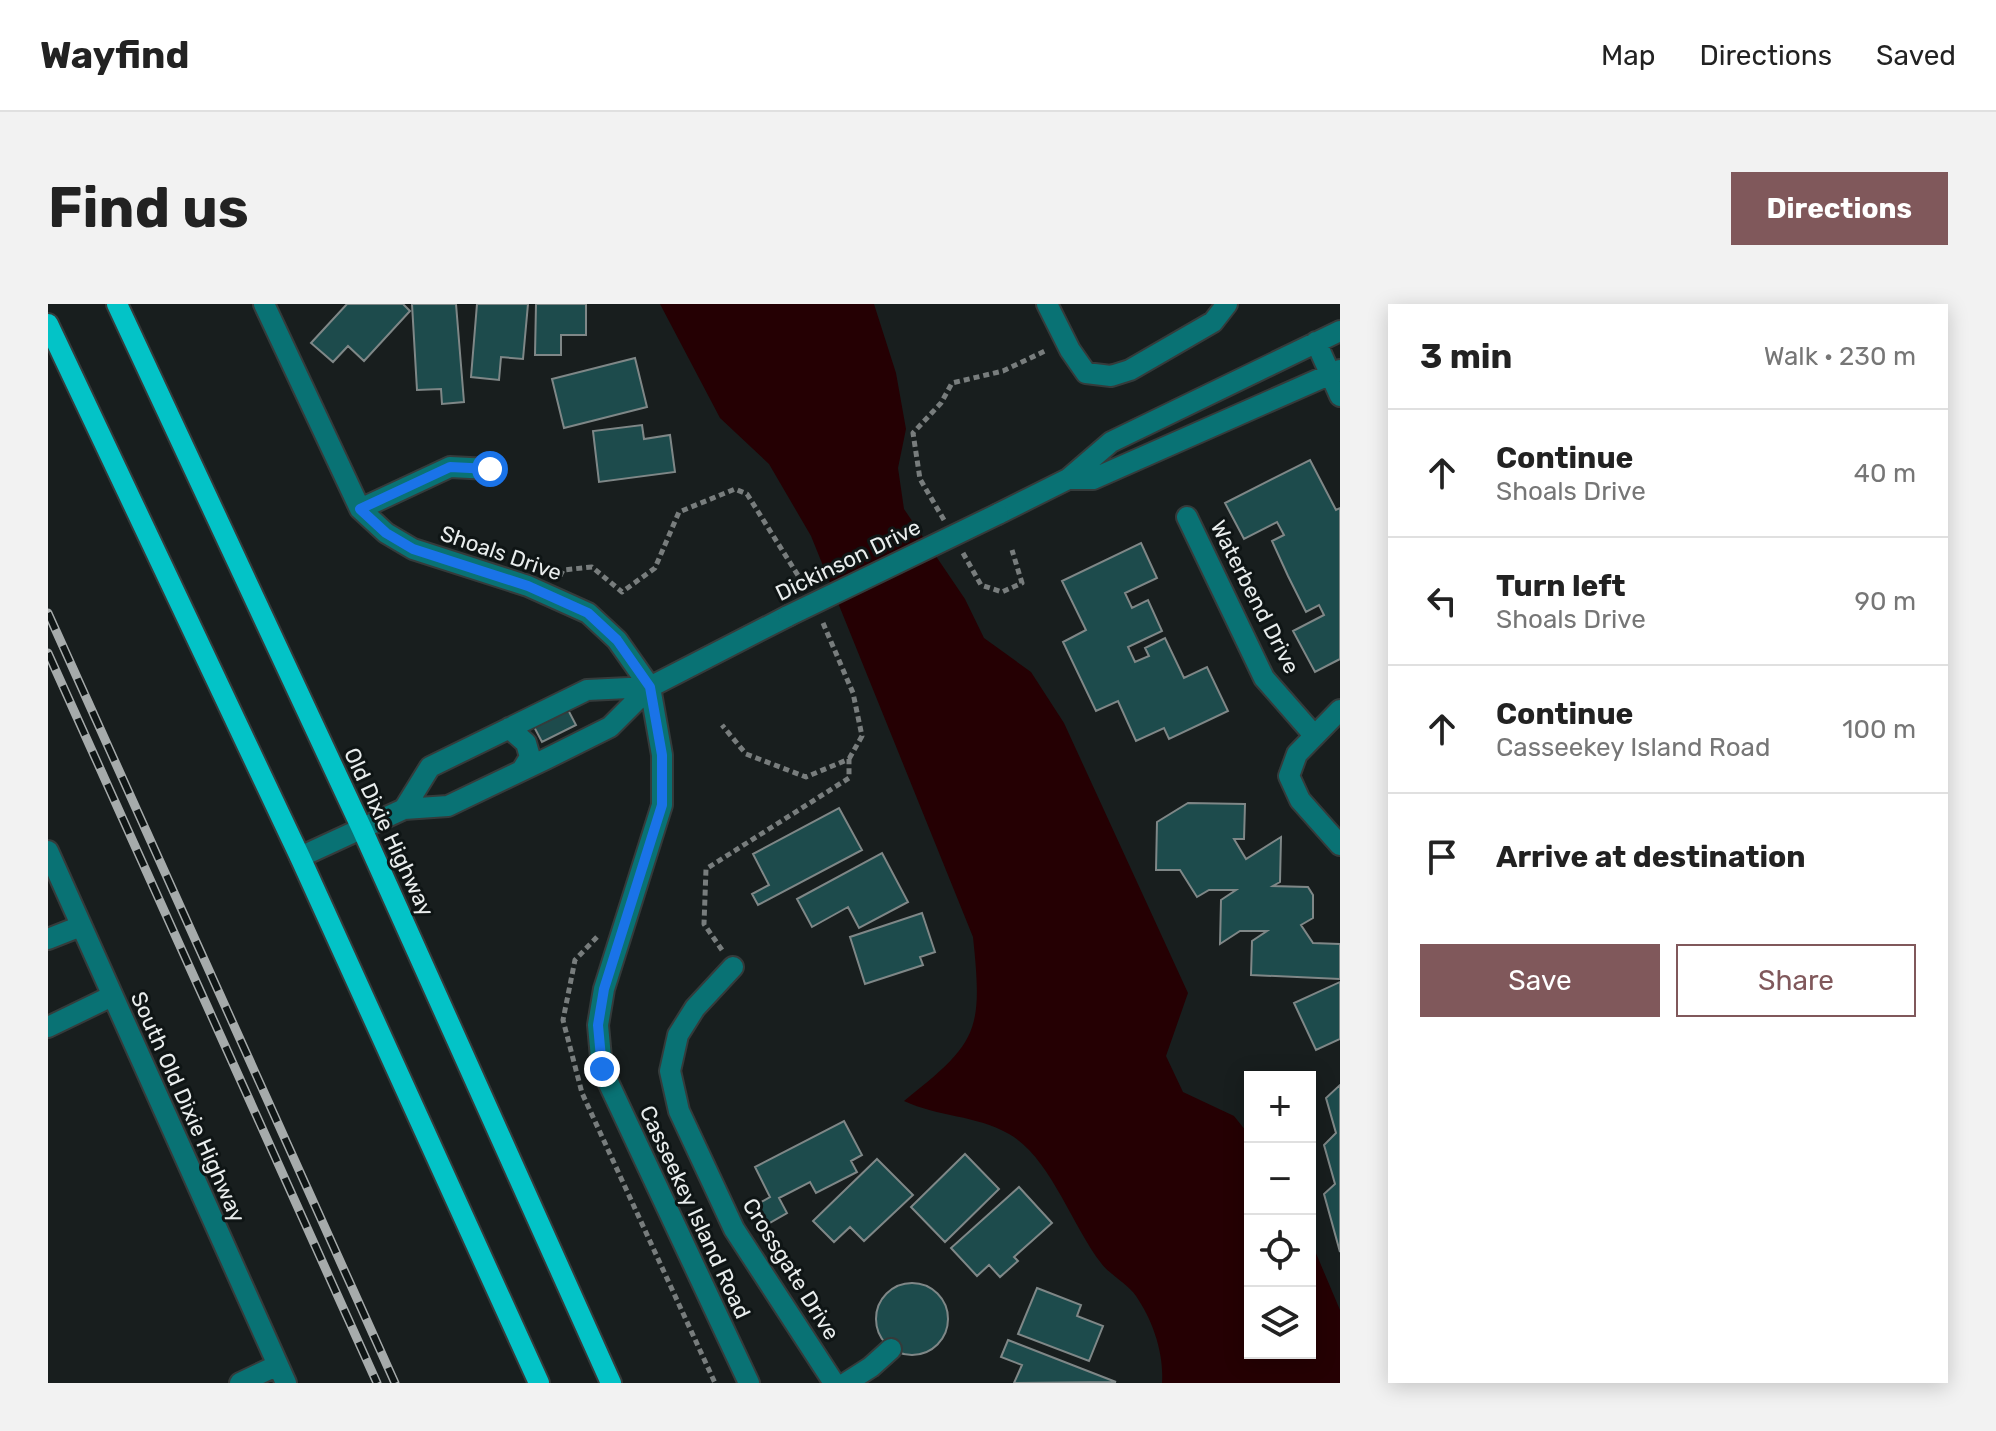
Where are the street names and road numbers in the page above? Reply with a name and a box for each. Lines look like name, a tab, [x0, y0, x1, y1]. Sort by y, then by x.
street label: Dickinson Drive	[771, 513, 925, 607]
street label: Waterbend Drive	[1205, 516, 1305, 678]
street label: Shoals Drive	[437, 520, 565, 586]
street label: Old Dixie Highway	[338, 743, 440, 921]
street label: South Old Dixie Highway	[125, 987, 251, 1227]
street label: Casseekey Island Road	[634, 1101, 756, 1323]
street label: Crossgate Drive	[737, 1193, 845, 1345]

